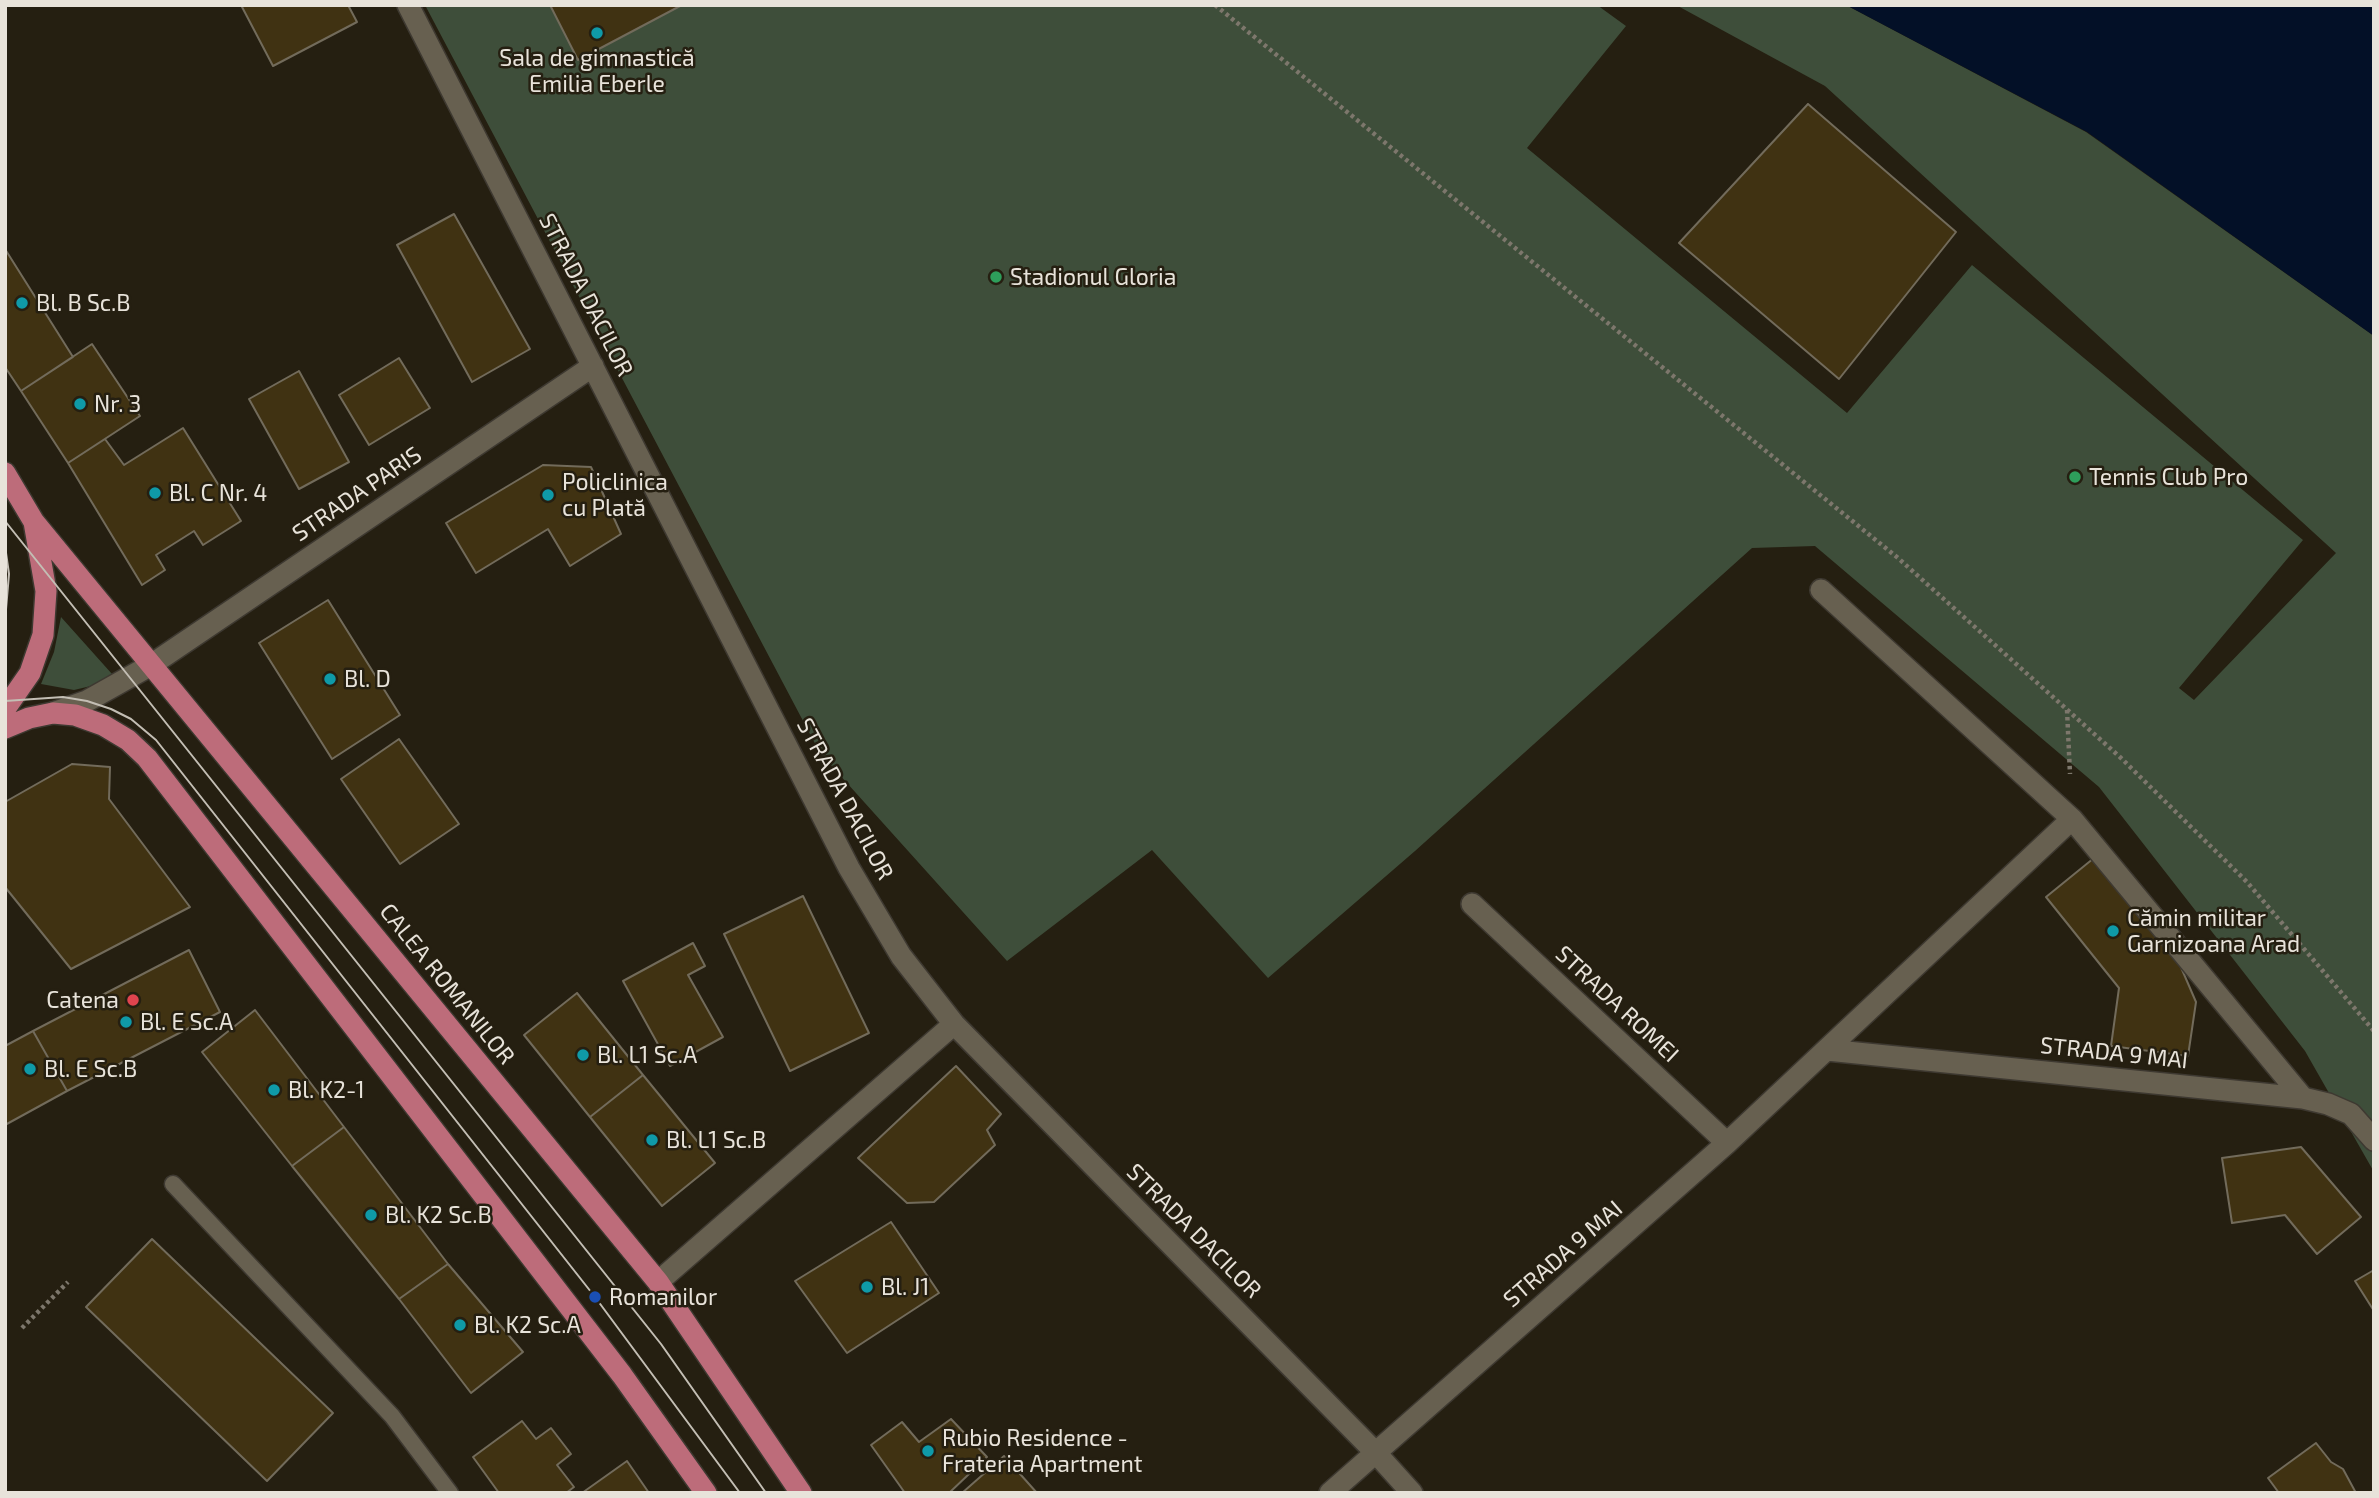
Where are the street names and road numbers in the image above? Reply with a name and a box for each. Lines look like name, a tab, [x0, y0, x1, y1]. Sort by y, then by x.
street label: STRADA DACILOR	[533, 209, 639, 381]
street label: STRADA PARIS	[287, 441, 427, 547]
street label: STRADA DACILOR	[791, 714, 899, 884]
street label: CALEA ROMANILOR	[374, 898, 520, 1070]
street label: STRADA ROMEI	[1550, 940, 1684, 1068]
street label: STRADA 9 MAI	[2039, 1032, 2189, 1074]
street label: STRADA DACILOR	[1121, 1158, 1267, 1304]
street label: STRADA 9 MAI	[1498, 1195, 1628, 1313]

